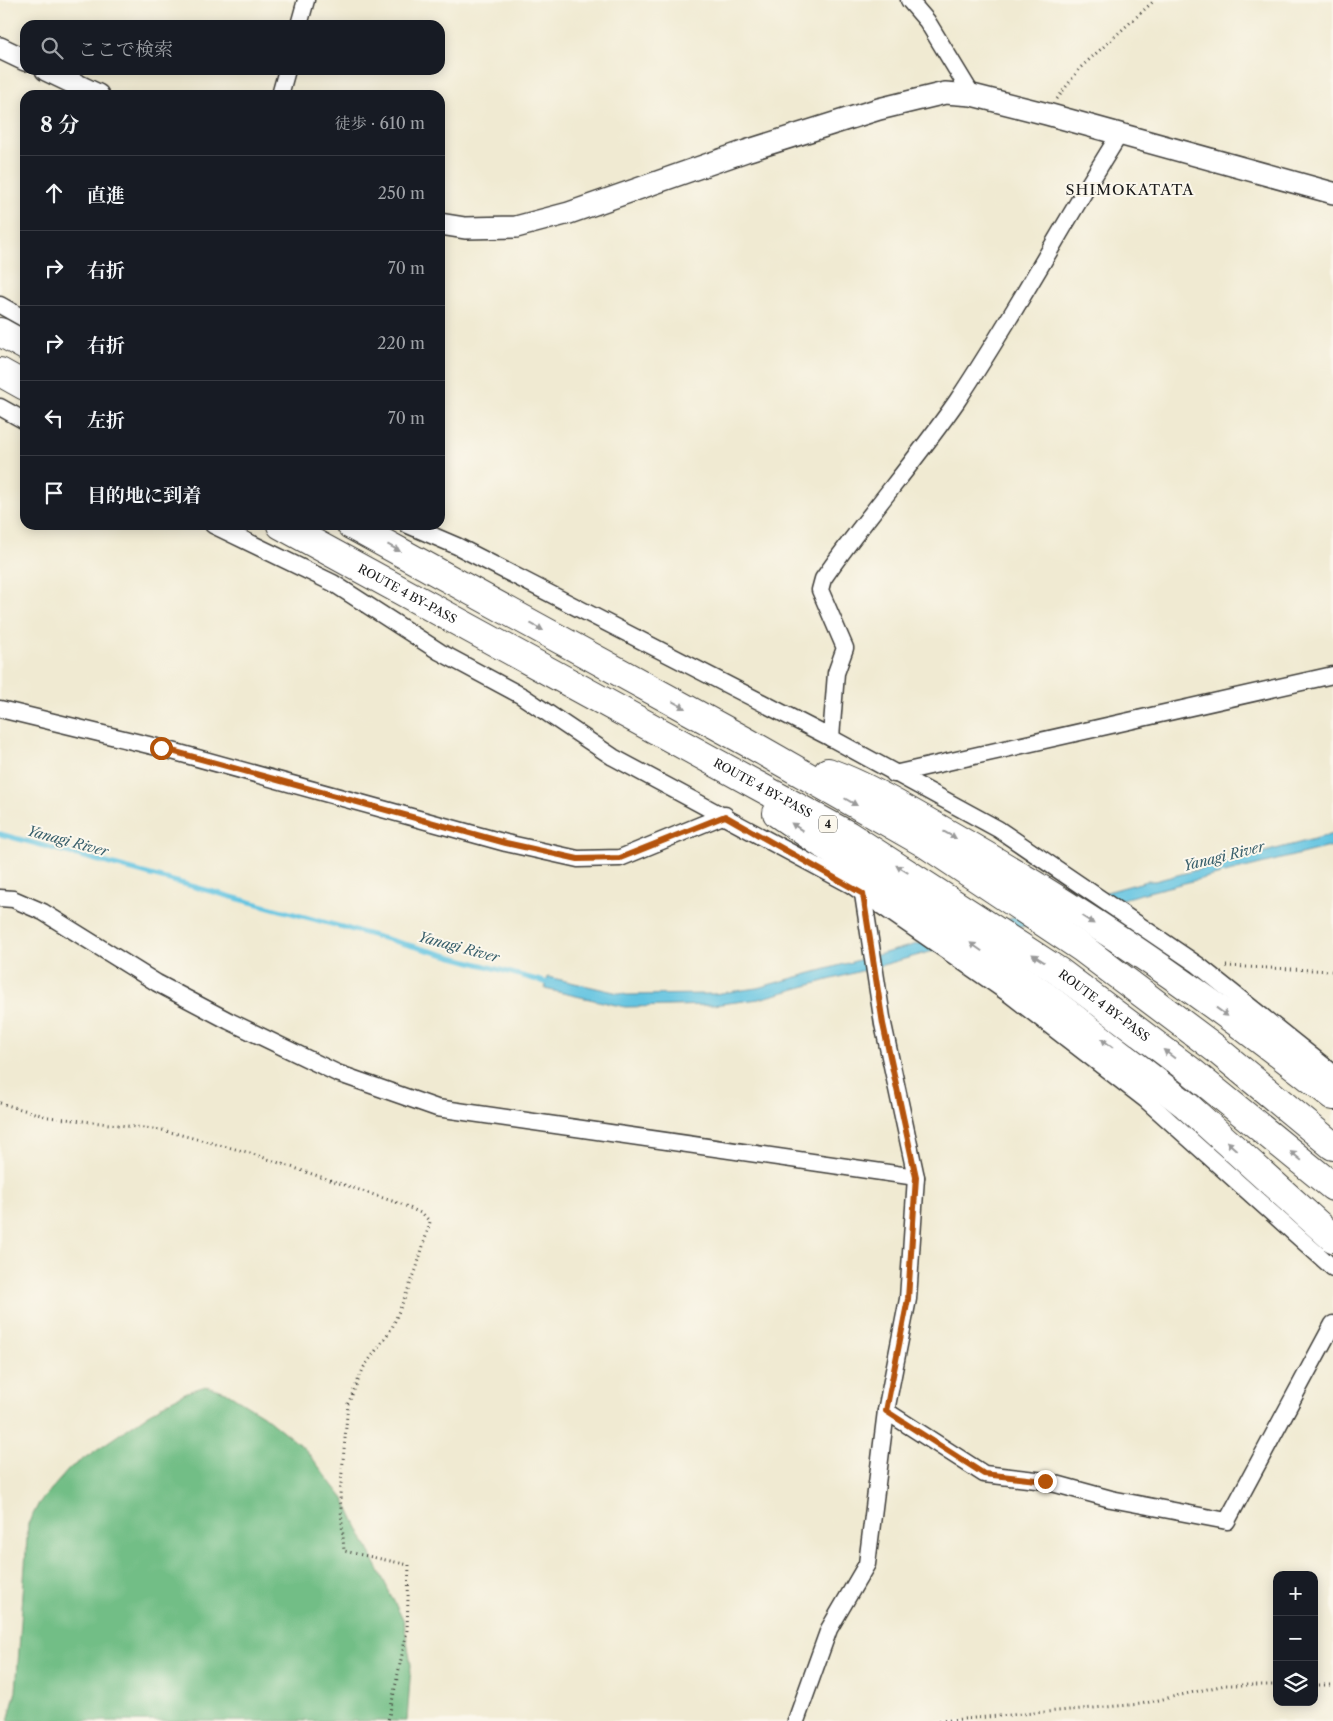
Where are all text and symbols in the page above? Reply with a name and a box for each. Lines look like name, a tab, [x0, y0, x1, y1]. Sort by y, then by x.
search box	[20, 20, 445, 75]
icon: search	[38, 34, 66, 62]
text: ここで検索	[78, 38, 173, 61]
text: 8 分	[40, 112, 79, 137]
text: 徒歩 · 610 m	[335, 113, 425, 133]
icon: ahead	[40, 179, 68, 207]
district label: SHIMOKATATA	[1066, 180, 1194, 199]
text: 250 m	[378, 183, 425, 203]
text: 直進	[87, 184, 125, 207]
icon: right	[40, 254, 68, 282]
text: 70 m	[388, 258, 425, 278]
text: 右折	[87, 259, 125, 282]
icon: right	[40, 329, 68, 357]
text: 220 m	[377, 333, 425, 353]
text: 右折	[87, 334, 125, 357]
icon: left	[40, 404, 68, 432]
text: 70 m	[388, 408, 425, 428]
text: 左折	[87, 409, 125, 432]
icon: arrive	[40, 479, 68, 507]
text: 目的地に到着	[87, 484, 201, 507]
one-way arrow	[387, 544, 401, 553]
street label: ROUTE 4 BY-PASS	[356, 561, 460, 627]
one-way arrow	[530, 622, 543, 631]
one-way arrow	[672, 701, 686, 709]
route start	[150, 737, 173, 760]
street label: ROUTE 4 BY-PASS	[711, 755, 815, 821]
one-way arrow	[845, 797, 858, 806]
road number: 4	[819, 816, 837, 832]
water label: Yanagi River	[25, 822, 112, 861]
one-way arrow	[790, 822, 804, 832]
one-way arrow	[942, 831, 957, 839]
water label: Yanagi River	[1181, 837, 1268, 875]
one-way arrow	[896, 864, 909, 873]
one-way arrow	[1081, 915, 1095, 925]
water label: Yanagi River	[416, 928, 503, 967]
one-way arrow	[969, 942, 982, 952]
one-way arrow	[1032, 953, 1045, 962]
street label: ROUTE 4 BY-PASS	[1056, 966, 1153, 1044]
one-way arrow	[1215, 1007, 1229, 1017]
one-way arrow	[1100, 1038, 1114, 1048]
one-way arrow	[1163, 1049, 1176, 1060]
one-way arrow	[1226, 1140, 1238, 1152]
one-way arrow	[1290, 1150, 1303, 1161]
route end	[1034, 1470, 1057, 1493]
map controls	[1273, 1571, 1318, 1706]
button: +	[1273, 1571, 1318, 1616]
button: −	[1273, 1616, 1318, 1661]
button: layers	[1273, 1661, 1318, 1706]

